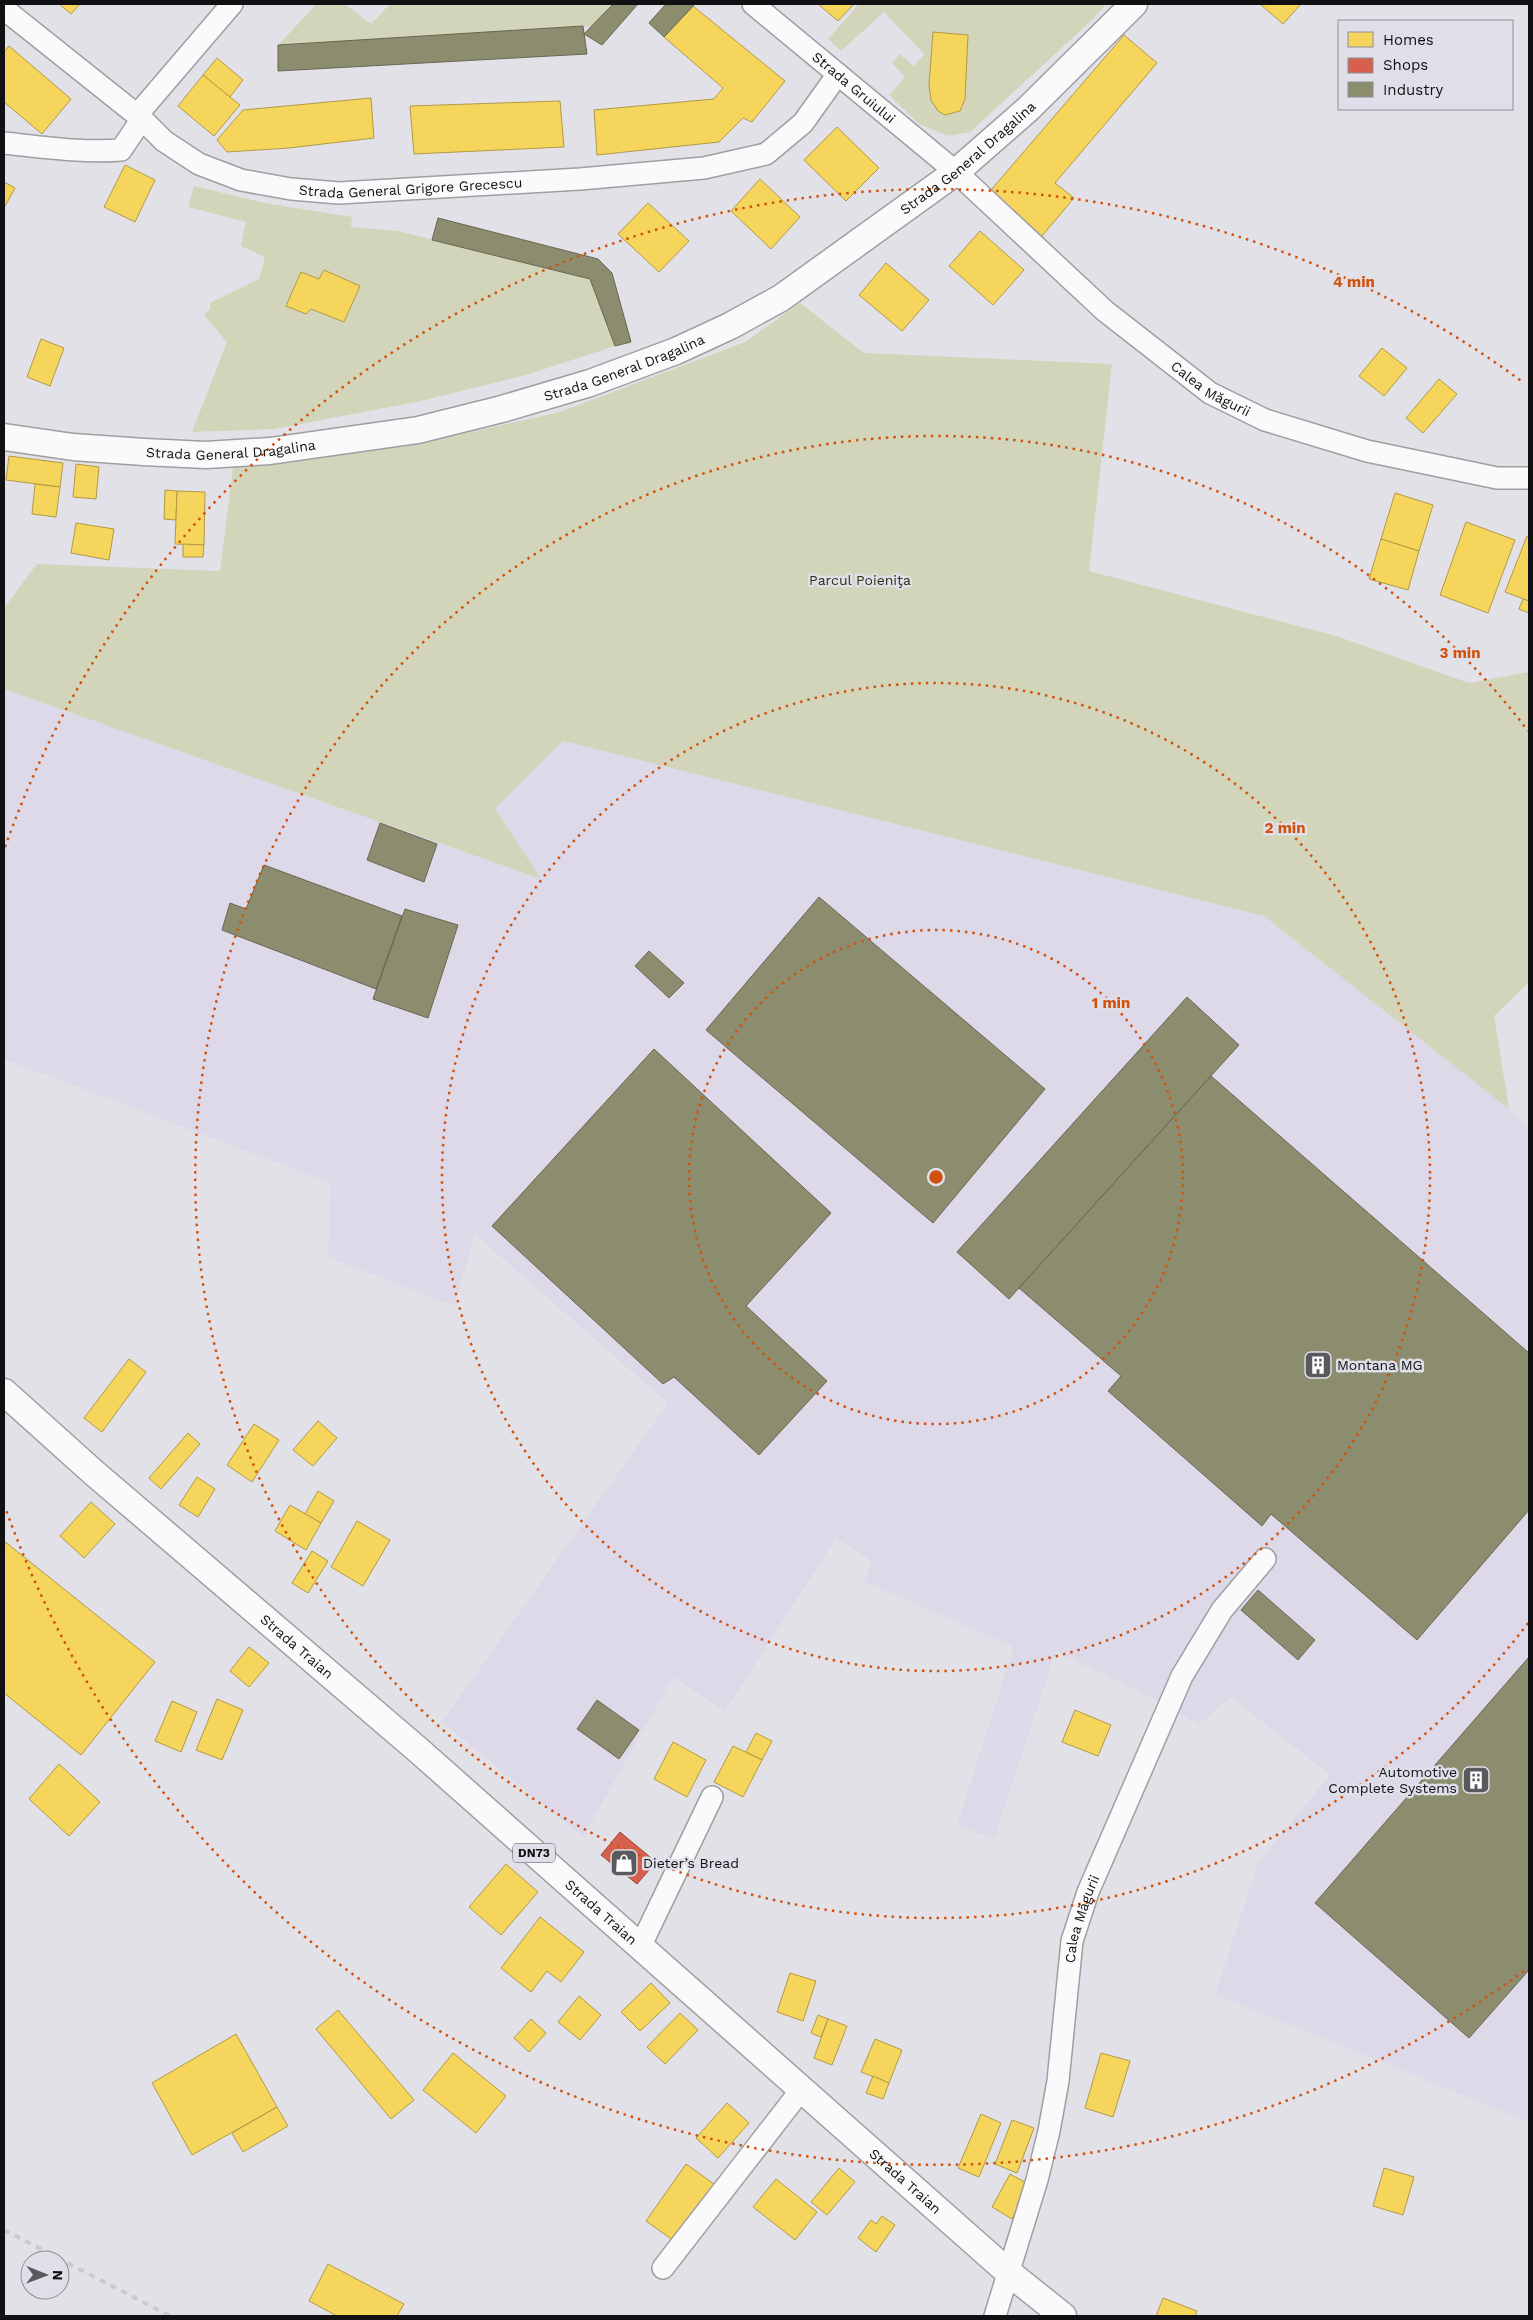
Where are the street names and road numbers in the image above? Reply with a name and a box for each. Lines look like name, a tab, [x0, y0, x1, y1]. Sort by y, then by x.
street label: Strada Gruiului	[809, 49, 899, 127]
street label: Strada General Dragalina	[897, 98, 1039, 218]
street label: Strada General Grigore Grecescu	[298, 174, 523, 201]
street label: Strada General Dragalina	[542, 331, 707, 404]
street label: Calea Măgurii	[1168, 358, 1253, 420]
street label: Strada General Dragalina	[146, 437, 317, 463]
street label: Strada Traian	[257, 1611, 337, 1682]
road number: DN73	[513, 1844, 555, 1862]
street label: Calea Măgurii	[1062, 1872, 1102, 1964]
street label: Strada Traian	[562, 1876, 640, 1948]
street label: Strada Traian	[866, 2145, 944, 2217]

